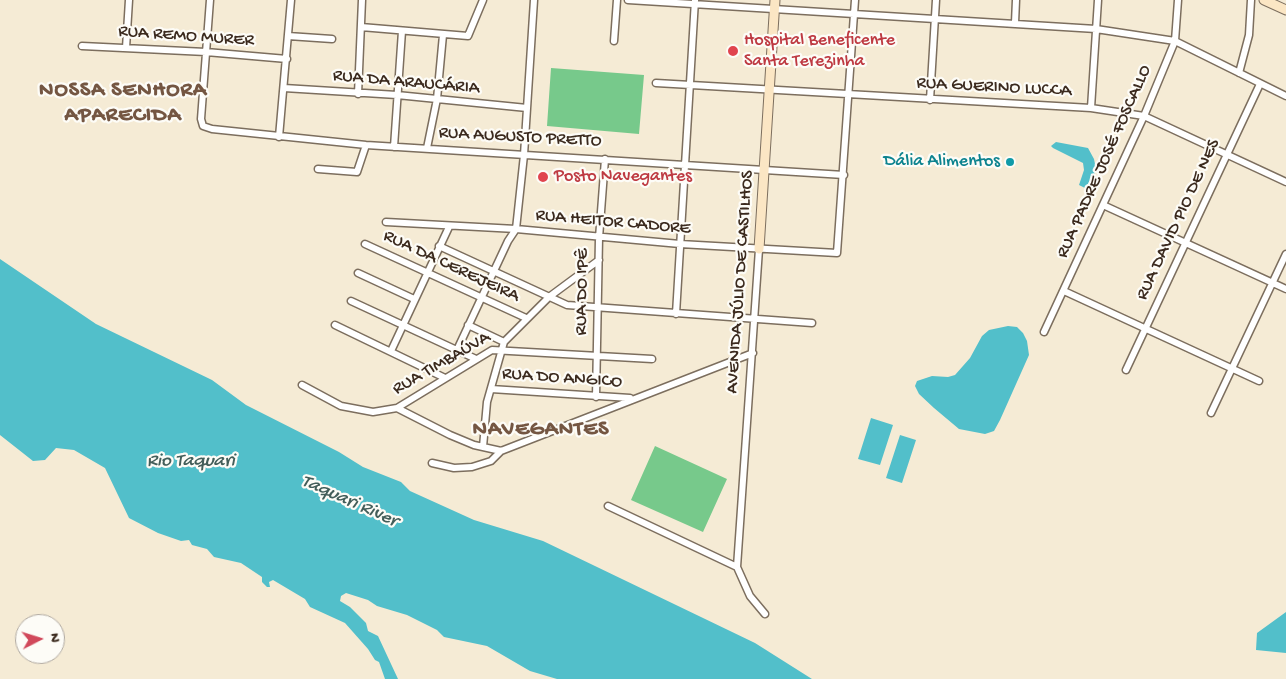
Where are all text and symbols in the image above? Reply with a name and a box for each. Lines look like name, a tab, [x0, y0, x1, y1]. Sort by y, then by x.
street label: RUA REMO MURER	[117, 21, 255, 53]
place label: Hospital Beneficente Santa Terezinha	[744, 30, 895, 72]
marker: Hospital Beneficente Santa Terezinha	[726, 44, 740, 58]
street label: RUA PADRE JOSÉ FOSCALLO	[1053, 62, 1157, 262]
street label: RUA DA ARAUCÁRIA	[332, 66, 480, 100]
street label: RUA GUERINO LUCCA	[916, 73, 1072, 103]
district label: NOSSA SENHORA APARECIDA	[37, 79, 209, 130]
street label: RUA AUGUSTO PRETTO	[438, 123, 602, 153]
street label: RUA DAVID PIO DE NES	[1132, 136, 1226, 304]
place label: Dália Alimentos	[884, 151, 1000, 173]
marker: Dália Alimentos	[1004, 156, 1016, 168]
place label: Posto Navegantes	[554, 166, 692, 188]
marker: Posto Navegantes	[536, 170, 550, 184]
street label: AVENIDA JÚLIO DE CASTILHOS	[722, 170, 760, 394]
street label: RUA HEITOR CADORE	[535, 205, 691, 241]
street label: RUA DA CEREJEIRA	[379, 226, 523, 308]
street label: RUA DO IPÊ	[571, 248, 595, 336]
street label: RUA TIMBAÚVA	[389, 327, 495, 401]
street label: RUA DO ANGICO	[501, 364, 623, 394]
district label: NAVEGANTES	[471, 418, 611, 444]
water label: Rio Taquari	[147, 451, 235, 473]
water label: Taquari River	[297, 471, 401, 533]
north arrow	[15, 614, 65, 664]
text: N	[46, 632, 63, 643]

